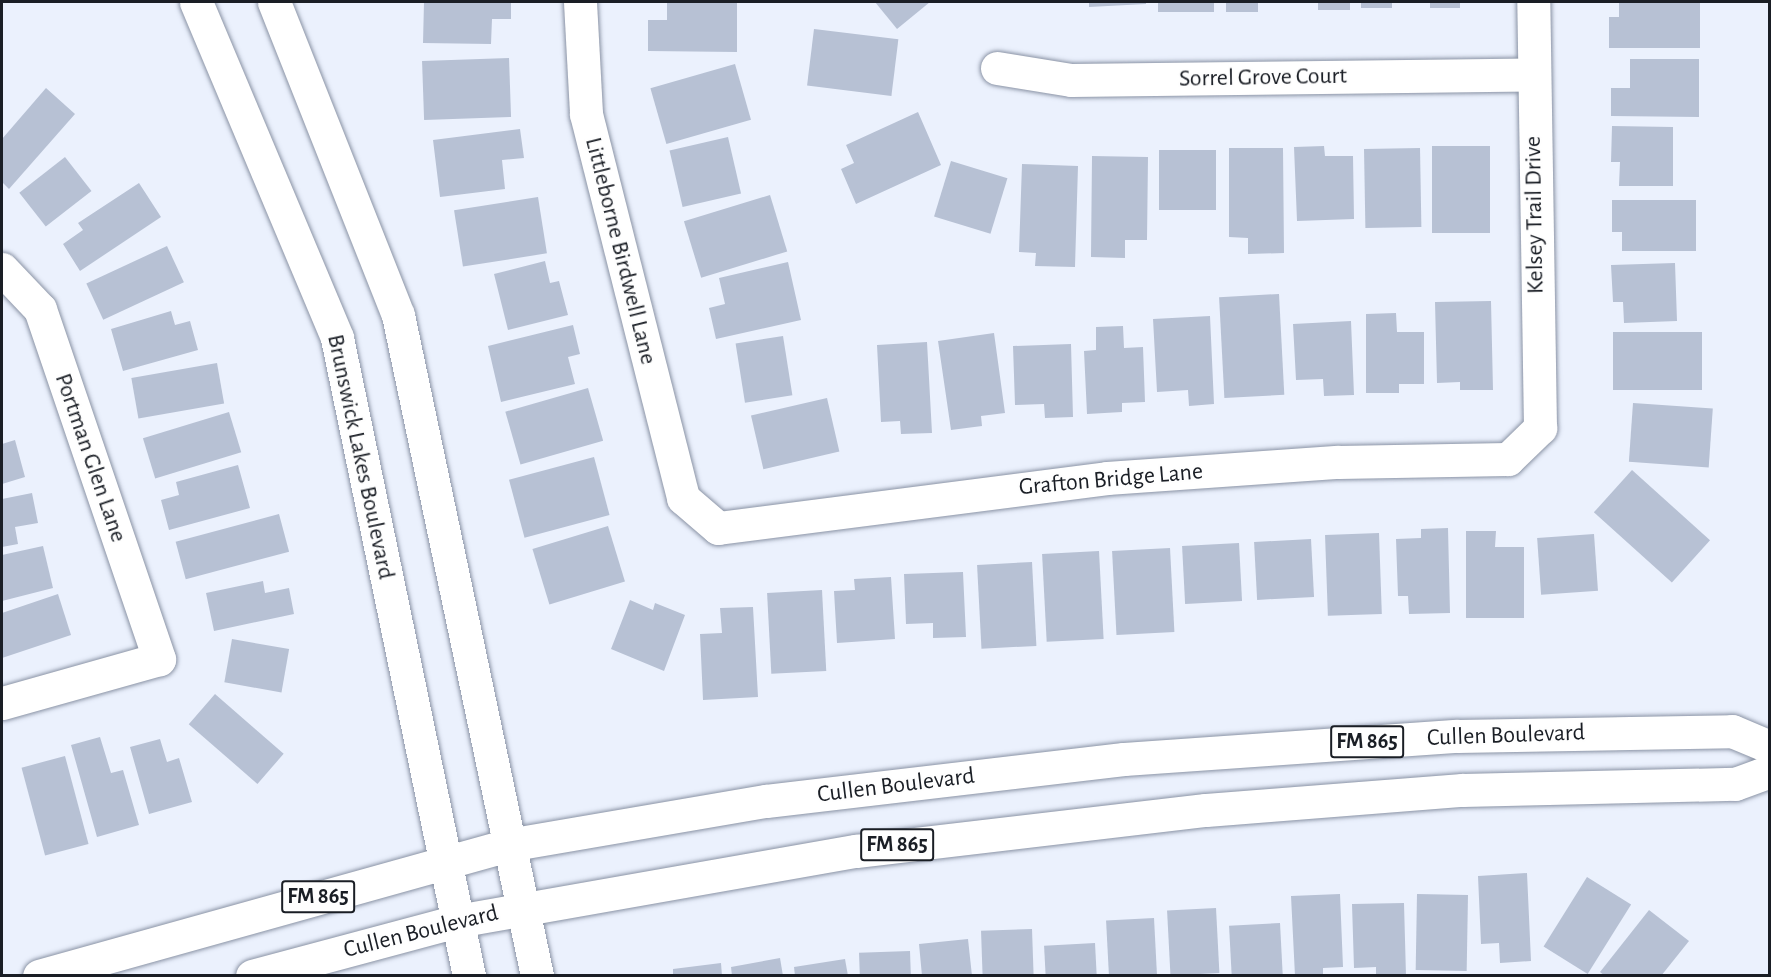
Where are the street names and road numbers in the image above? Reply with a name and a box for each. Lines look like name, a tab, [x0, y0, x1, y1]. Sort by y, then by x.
street label: Sorrel Grove Court	[1179, 62, 1347, 94]
street label: Littleborne Birdwell Lane	[578, 134, 662, 368]
street label: Kelsey Trail Drive	[1519, 136, 1551, 294]
street label: Brunswick Lakes Boulevard	[320, 332, 400, 582]
street label: Portman Glen Lane	[48, 370, 132, 546]
street label: Grafton Bridge Lane	[1018, 458, 1204, 502]
street label: Cullen Boulevard	[1426, 719, 1586, 753]
road number: FM 865	[1330, 723, 1404, 761]
street label: Cullen Boulevard	[816, 762, 976, 810]
road number: FM 865	[860, 826, 934, 864]
road number: FM 865	[280, 878, 356, 916]
street label: Cullen Boulevard	[341, 899, 501, 965]

